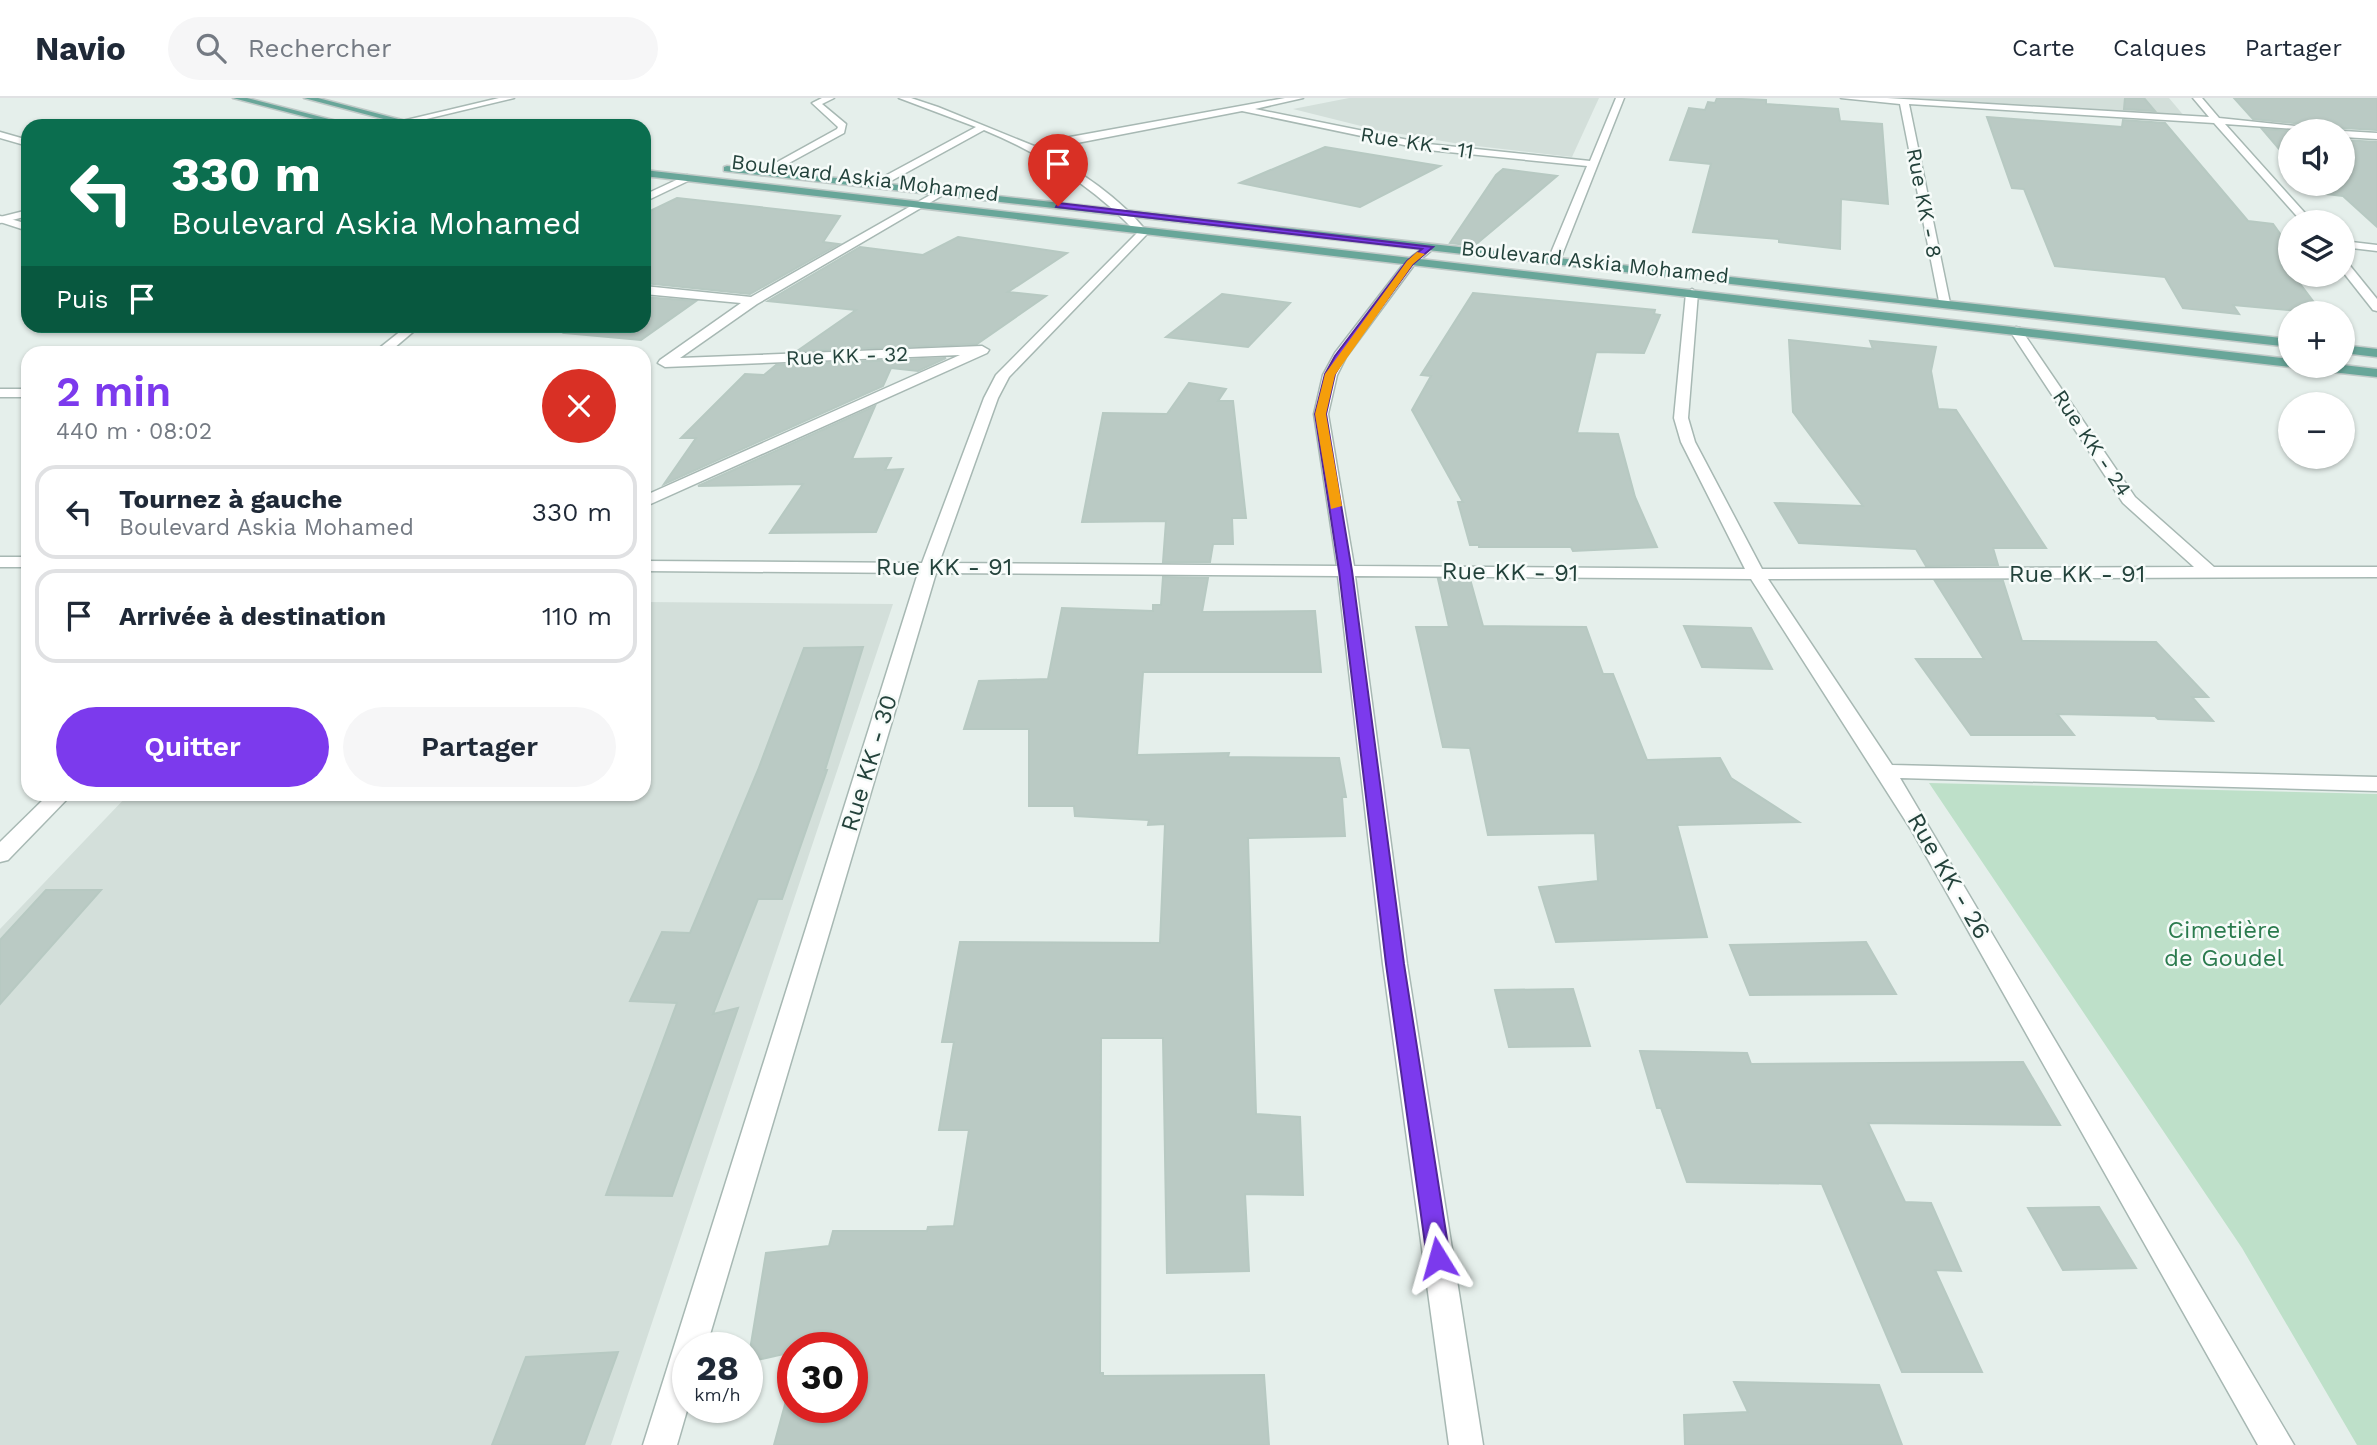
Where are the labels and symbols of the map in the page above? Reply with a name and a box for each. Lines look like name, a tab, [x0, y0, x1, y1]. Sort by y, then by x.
street label: Rue KK - 11	[1359, 121, 1475, 164]
pin	[1028, 134, 1088, 206]
street label: Rue KK - 8	[1902, 146, 1947, 260]
street label: Boulevard Askia Mohamed	[730, 149, 1000, 206]
street label: Boulevard Askia Mohamed	[1460, 235, 1730, 288]
street label: Rue KK - 32	[785, 341, 909, 370]
street label: Rue KK - 24	[2048, 385, 2137, 501]
street label: Rue KK - 91	[876, 553, 1012, 581]
street label: Rue KK - 91	[1442, 557, 1578, 587]
street label: Rue KK - 91	[2009, 560, 2145, 588]
street label: Rue KK - 30	[835, 691, 903, 835]
street label: Rue KK - 26	[1902, 808, 1996, 944]
park label: Cimetière de Goudel	[2164, 916, 2285, 972]
position arrow	[1401, 1221, 1475, 1295]
speed limit sign: 30	[777, 1332, 868, 1423]

